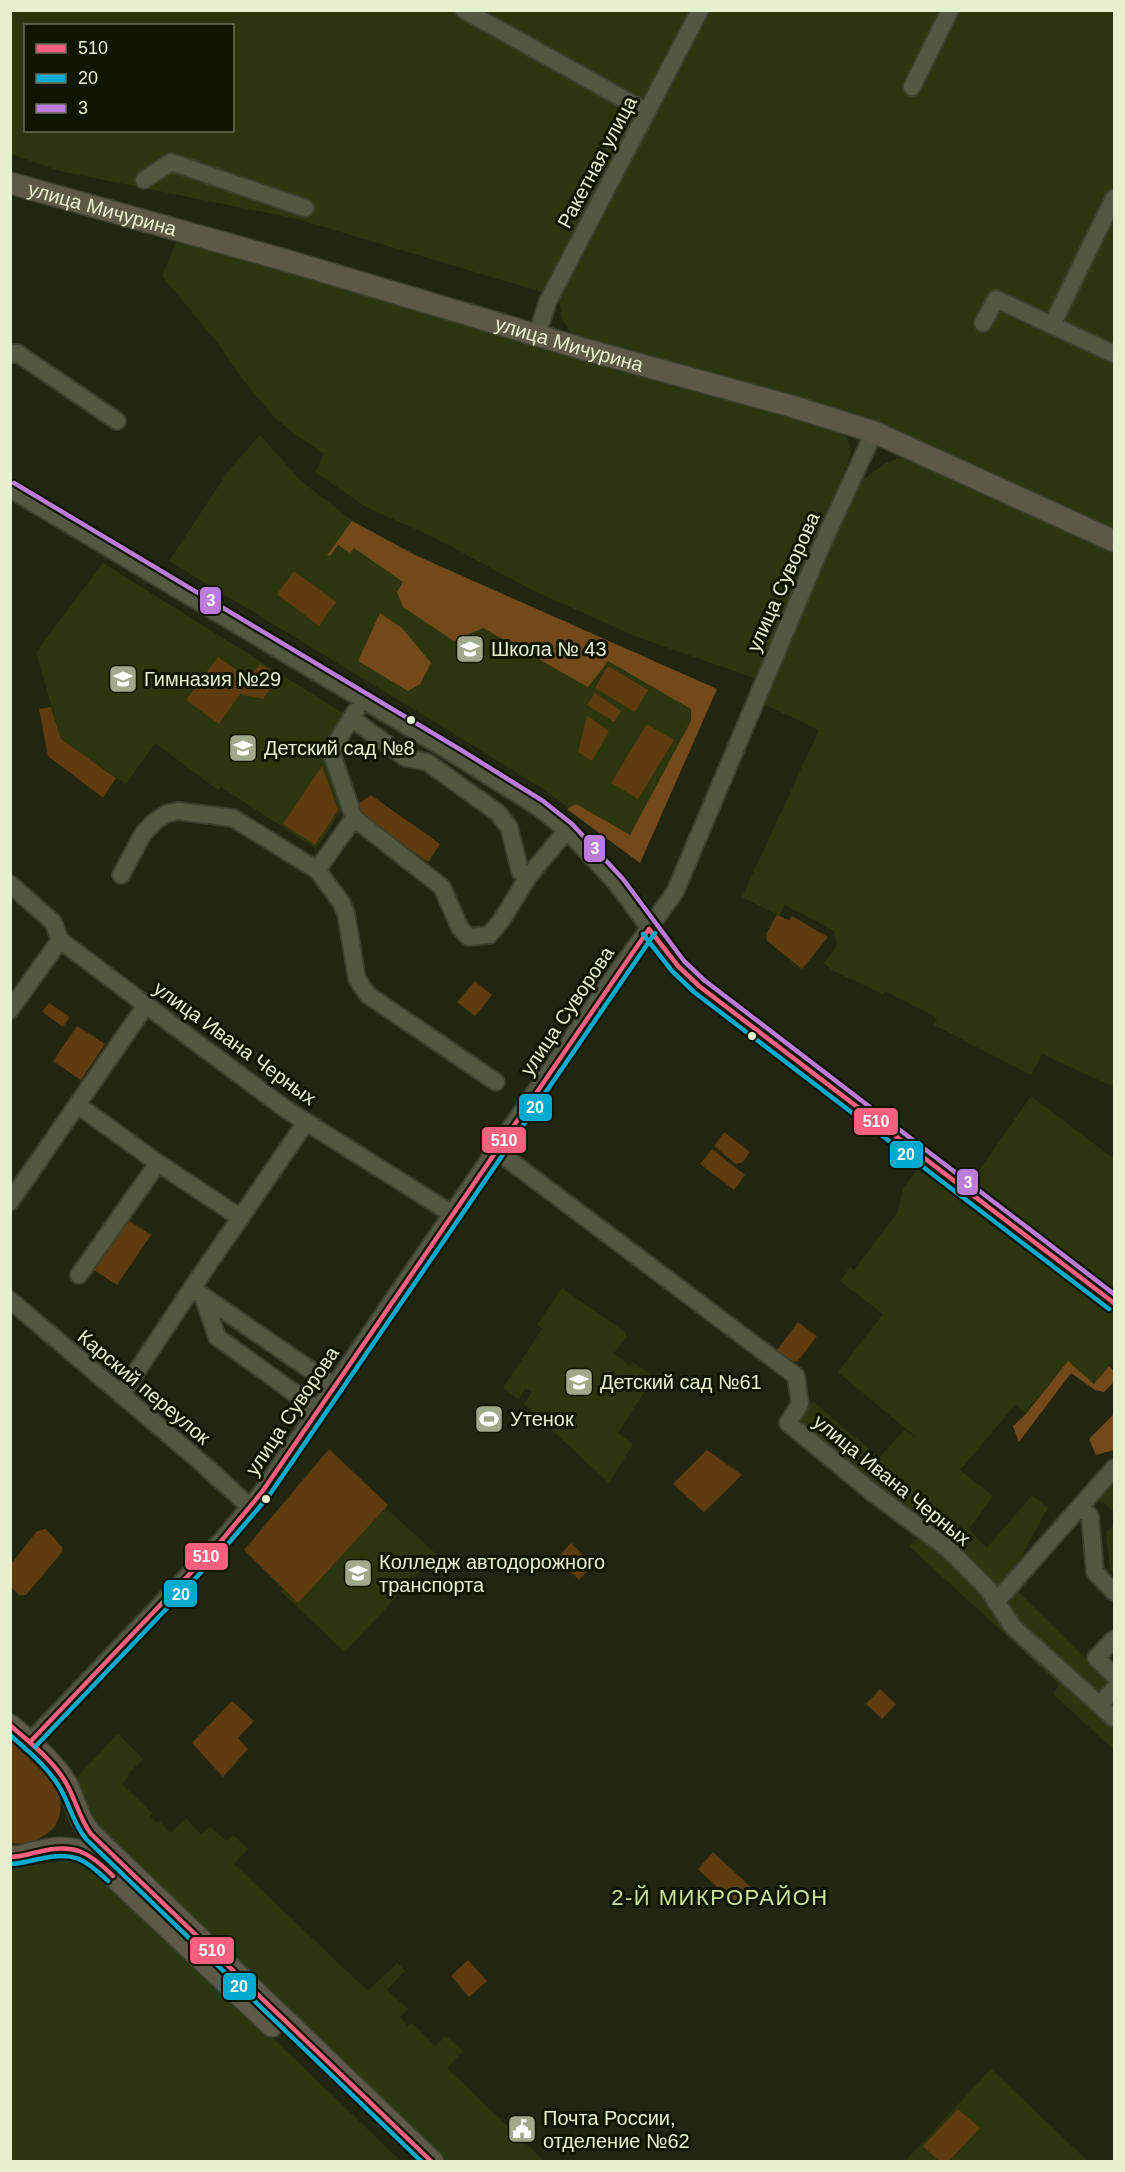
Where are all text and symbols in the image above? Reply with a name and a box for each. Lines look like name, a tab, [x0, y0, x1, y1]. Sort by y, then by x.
legend	[24, 24, 234, 132]
text: 510	[78, 38, 108, 58]
text: 20	[78, 68, 98, 88]
street label: Ракетная улица	[553, 92, 641, 232]
text: 3	[78, 98, 88, 118]
street label: улица Мичурина	[26, 178, 180, 240]
street label: улица Мичурина	[493, 312, 647, 376]
street label: улица Суворова	[742, 508, 824, 655]
line badge: 3	[199, 586, 222, 615]
text: 3	[207, 592, 216, 609]
school or university icon: Школа № 43	[454, 633, 486, 665]
place label: Школа № 43	[491, 638, 607, 660]
school or university icon: Гимназия №29	[107, 663, 139, 695]
place label: Гимназия №29	[144, 668, 281, 690]
unlabelled marker	[405, 714, 417, 726]
school or university icon: Детский сад №8	[227, 732, 259, 764]
place label: Детский сад №8	[264, 737, 415, 759]
line badge: 3	[583, 834, 606, 863]
text: 3	[591, 840, 600, 857]
street label: улица Суворова	[516, 942, 619, 1079]
street label: улица Ивана Черных	[150, 977, 320, 1109]
unlabelled marker	[746, 1030, 758, 1042]
line badge: 20	[518, 1093, 553, 1122]
text: 20	[526, 1099, 544, 1116]
line badge: 510	[853, 1107, 899, 1136]
text: 510	[863, 1113, 889, 1130]
line badge: 510	[481, 1126, 527, 1154]
text: 510	[491, 1132, 517, 1149]
line badge: 20	[889, 1140, 924, 1169]
text: 20	[897, 1146, 915, 1163]
line badge: 3	[956, 1168, 979, 1196]
text: 3	[964, 1174, 973, 1191]
street label: Карский переулок	[73, 1325, 215, 1449]
street label: улица Суворова	[241, 1342, 344, 1479]
school or university icon: Детский сад №61	[563, 1366, 595, 1398]
place label: Детский сад №61	[600, 1371, 762, 1393]
sports icon: Утенок	[473, 1403, 505, 1435]
place label: Утенок	[510, 1408, 574, 1430]
street label: улица Ивана Черных	[809, 1410, 975, 1550]
unlabelled marker	[260, 1493, 272, 1505]
line badge: 510	[184, 1542, 229, 1571]
text: 510	[193, 1548, 219, 1565]
place label: Колледж автодорожного транспорта	[379, 1551, 605, 1596]
school or university icon: Колледж автодорожного транспорта	[342, 1557, 374, 1589]
line badge: 20	[163, 1579, 198, 1608]
text: 20	[172, 1586, 190, 1603]
district label: 2-Й МИКРОРАЙОН	[611, 1885, 829, 1910]
line badge: 510	[189, 1936, 235, 1965]
text: 510	[199, 1942, 225, 1959]
line badge: 20	[222, 1972, 257, 2001]
text: 20	[230, 1978, 248, 1995]
place label: Почта России, отделение №62	[543, 2107, 690, 2152]
public building icon: Почта России, отделение №62	[506, 2113, 538, 2145]

